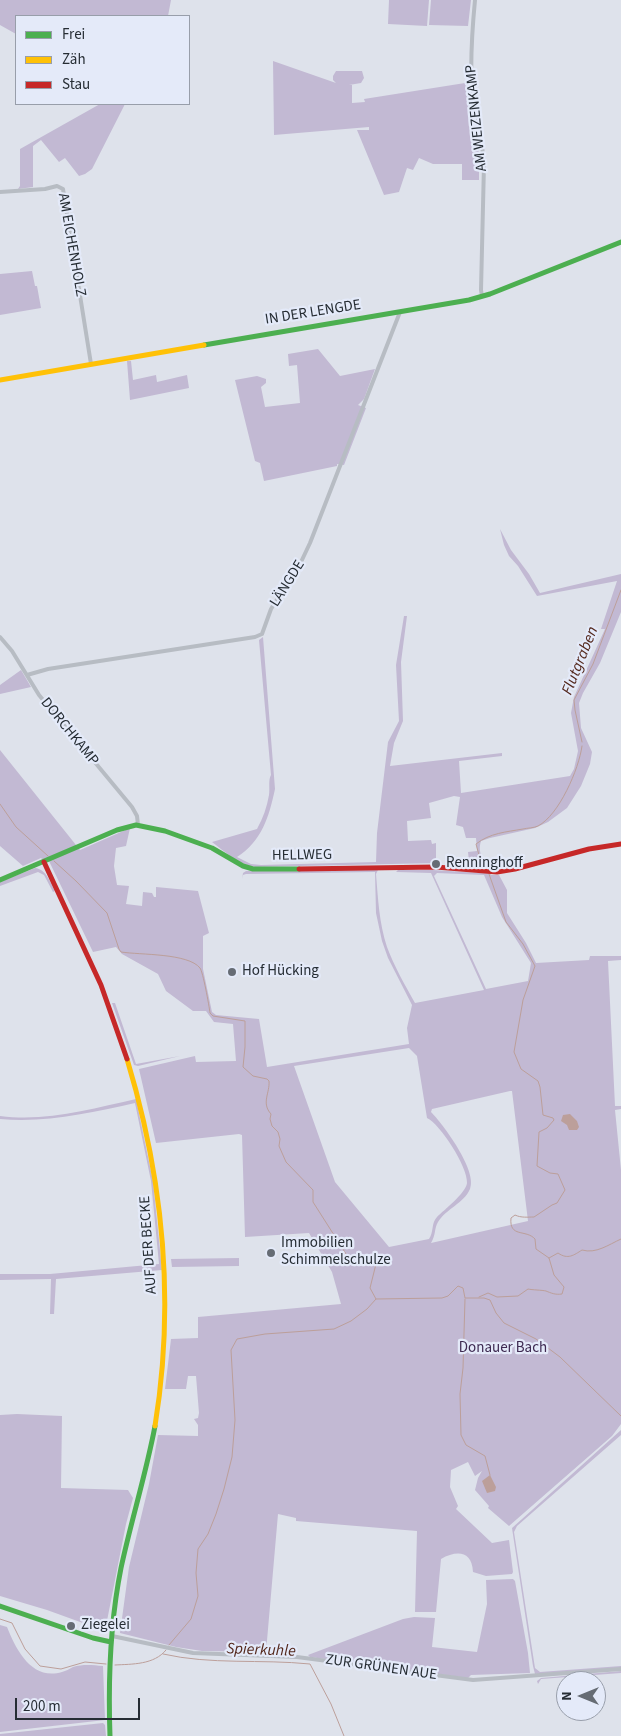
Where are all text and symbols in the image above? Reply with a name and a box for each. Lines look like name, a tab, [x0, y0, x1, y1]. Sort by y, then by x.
legend	[15, 15, 190, 105]
text: Frei	[62, 24, 85, 45]
text: Zäh	[62, 49, 86, 70]
street label: AM WEIZENKAMP	[462, 64, 492, 172]
text: Stau	[62, 74, 90, 95]
street label: AM EICHENHOLZ	[53, 192, 89, 298]
street label: IN DER LENGDE	[264, 297, 362, 329]
street label: LÄNGDE	[267, 557, 309, 611]
water label: Flutgraben	[559, 624, 603, 698]
street label: DORCHKAMP	[36, 694, 102, 770]
street label: HELLWEG	[272, 846, 332, 866]
place label: Renninghoff	[446, 855, 523, 873]
marker: Renninghoff	[430, 858, 442, 870]
place label: Hof Hücking	[242, 963, 319, 981]
marker: Hof Hücking	[226, 966, 238, 978]
street label: AUF DER BECKE	[137, 1195, 161, 1295]
place label: Immobilien Schimmelschulze	[281, 1235, 391, 1270]
marker: Immobilien Schimmelschulze	[265, 1247, 277, 1259]
park label: Donauer Bach	[459, 1340, 547, 1358]
place label: Ziegelei	[81, 1617, 130, 1635]
marker: Ziegelei	[65, 1620, 77, 1632]
water label: Spierkuhle	[226, 1640, 296, 1662]
street label: ZUR GRÜNEN AUE	[324, 1651, 438, 1685]
north arrow	[556, 1671, 606, 1721]
scale bar	[18, 1688, 142, 1720]
text: N	[557, 1691, 577, 1701]
text: 200 m	[23, 1696, 61, 1717]

